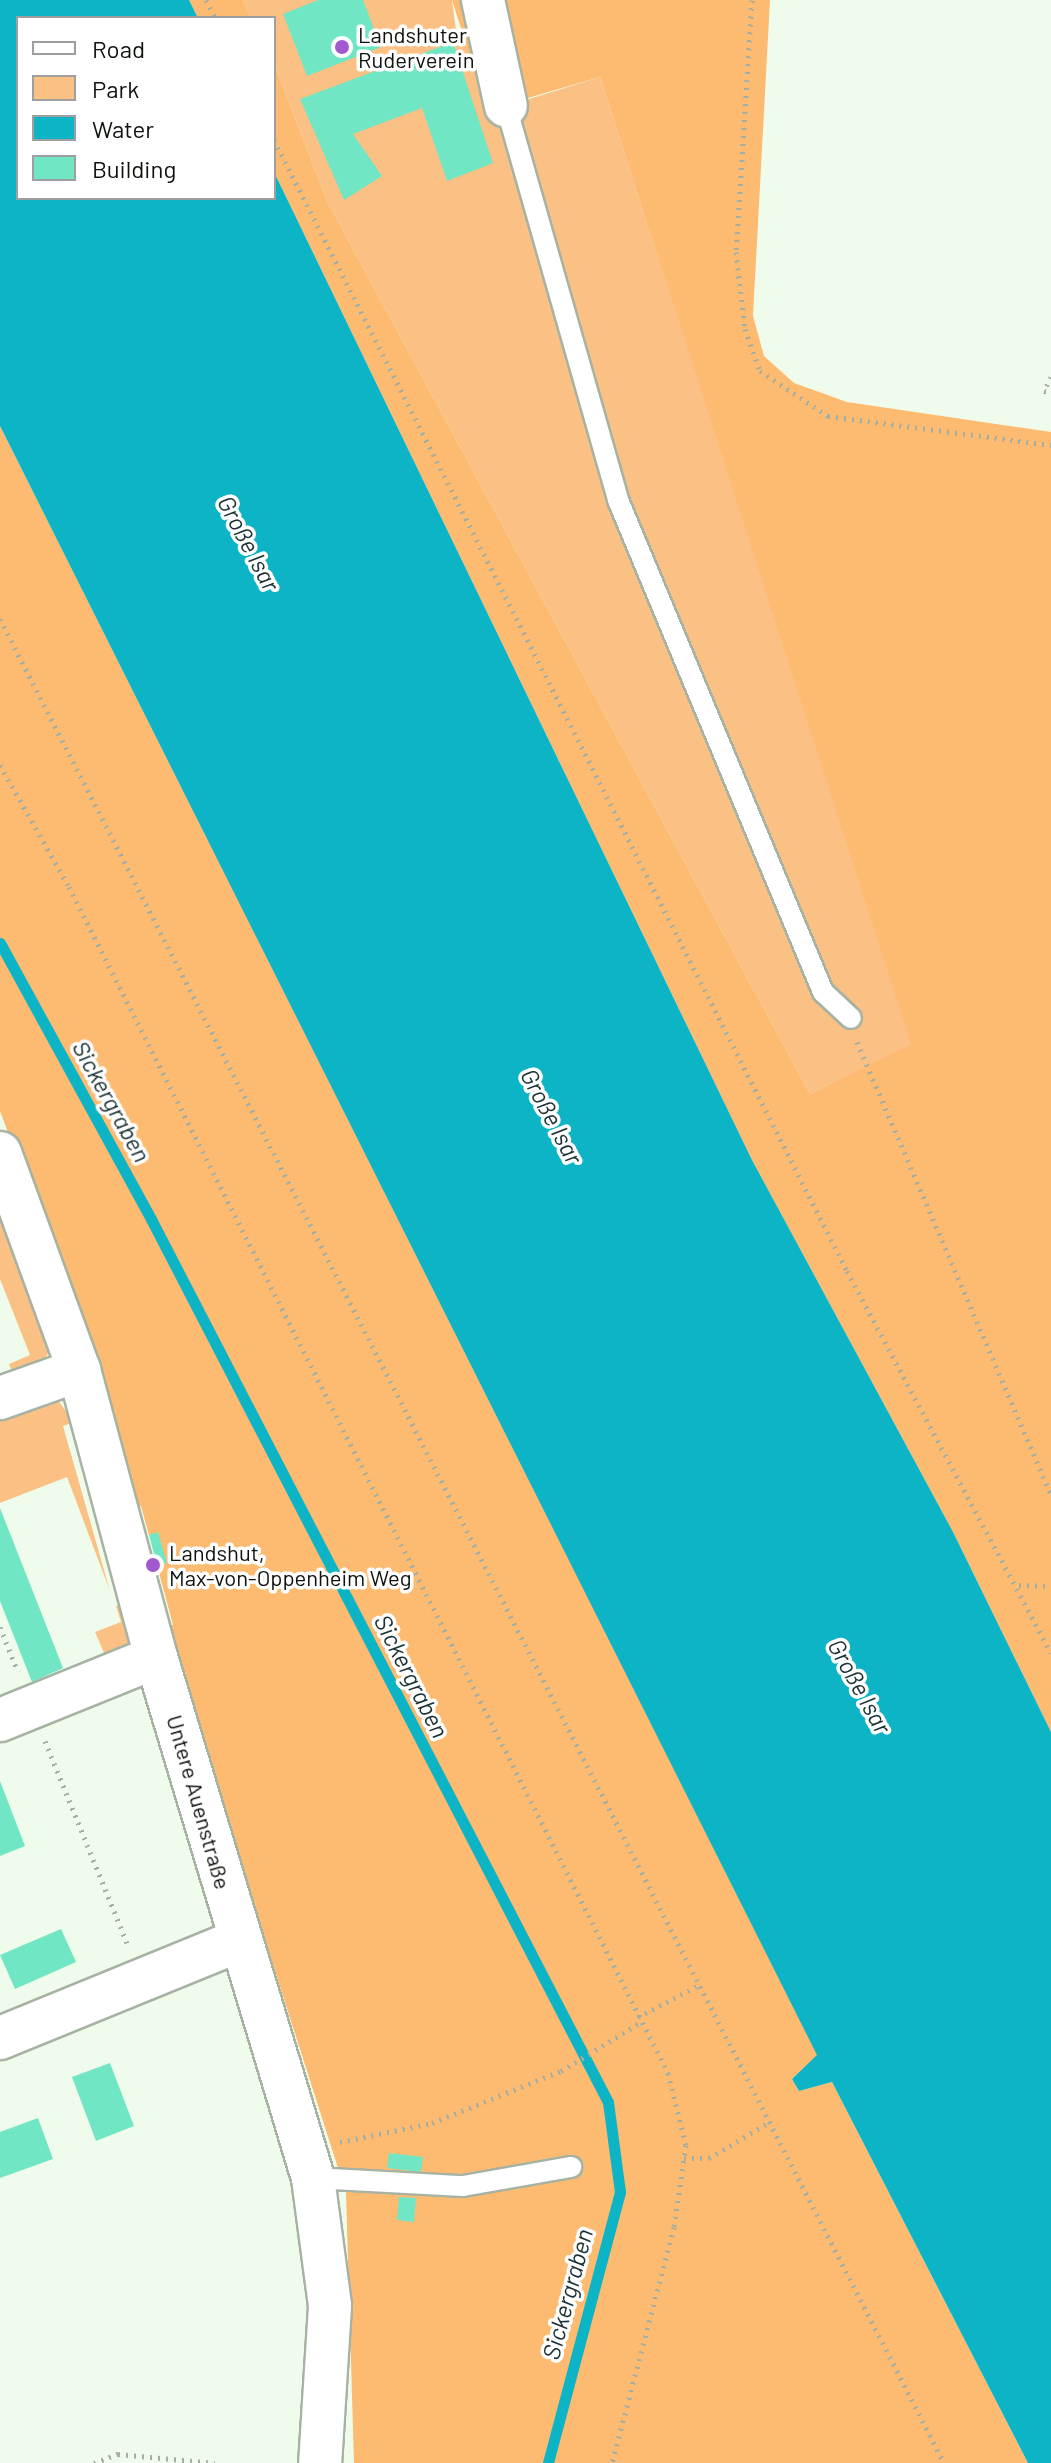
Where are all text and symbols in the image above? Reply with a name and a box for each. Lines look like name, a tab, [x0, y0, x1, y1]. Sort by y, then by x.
legend	[16, 16, 276, 200]
place label: Landshuter Ruderverein	[358, 21, 475, 72]
text: Road	[92, 34, 145, 63]
marker: Landshuter Ruderverein	[333, 38, 351, 56]
text: Park	[92, 74, 139, 103]
text: Water	[92, 114, 154, 143]
text: Building	[92, 154, 176, 183]
water label: Große Isar	[212, 490, 286, 596]
water label: Sickergraben	[67, 1035, 157, 1167]
water label: Große Isar	[515, 1063, 589, 1169]
place label: Landshut, Max-von-Oppenheim Weg	[169, 1539, 411, 1590]
marker: Landshut, Max-von-Oppenheim Weg	[144, 1556, 162, 1574]
water label: Sickergraben	[369, 1610, 455, 1742]
water label: Große Isar	[822, 1634, 898, 1738]
street label: Untere Auenstraße	[162, 1712, 236, 1892]
water label: Sickergraben	[536, 2225, 598, 2363]

